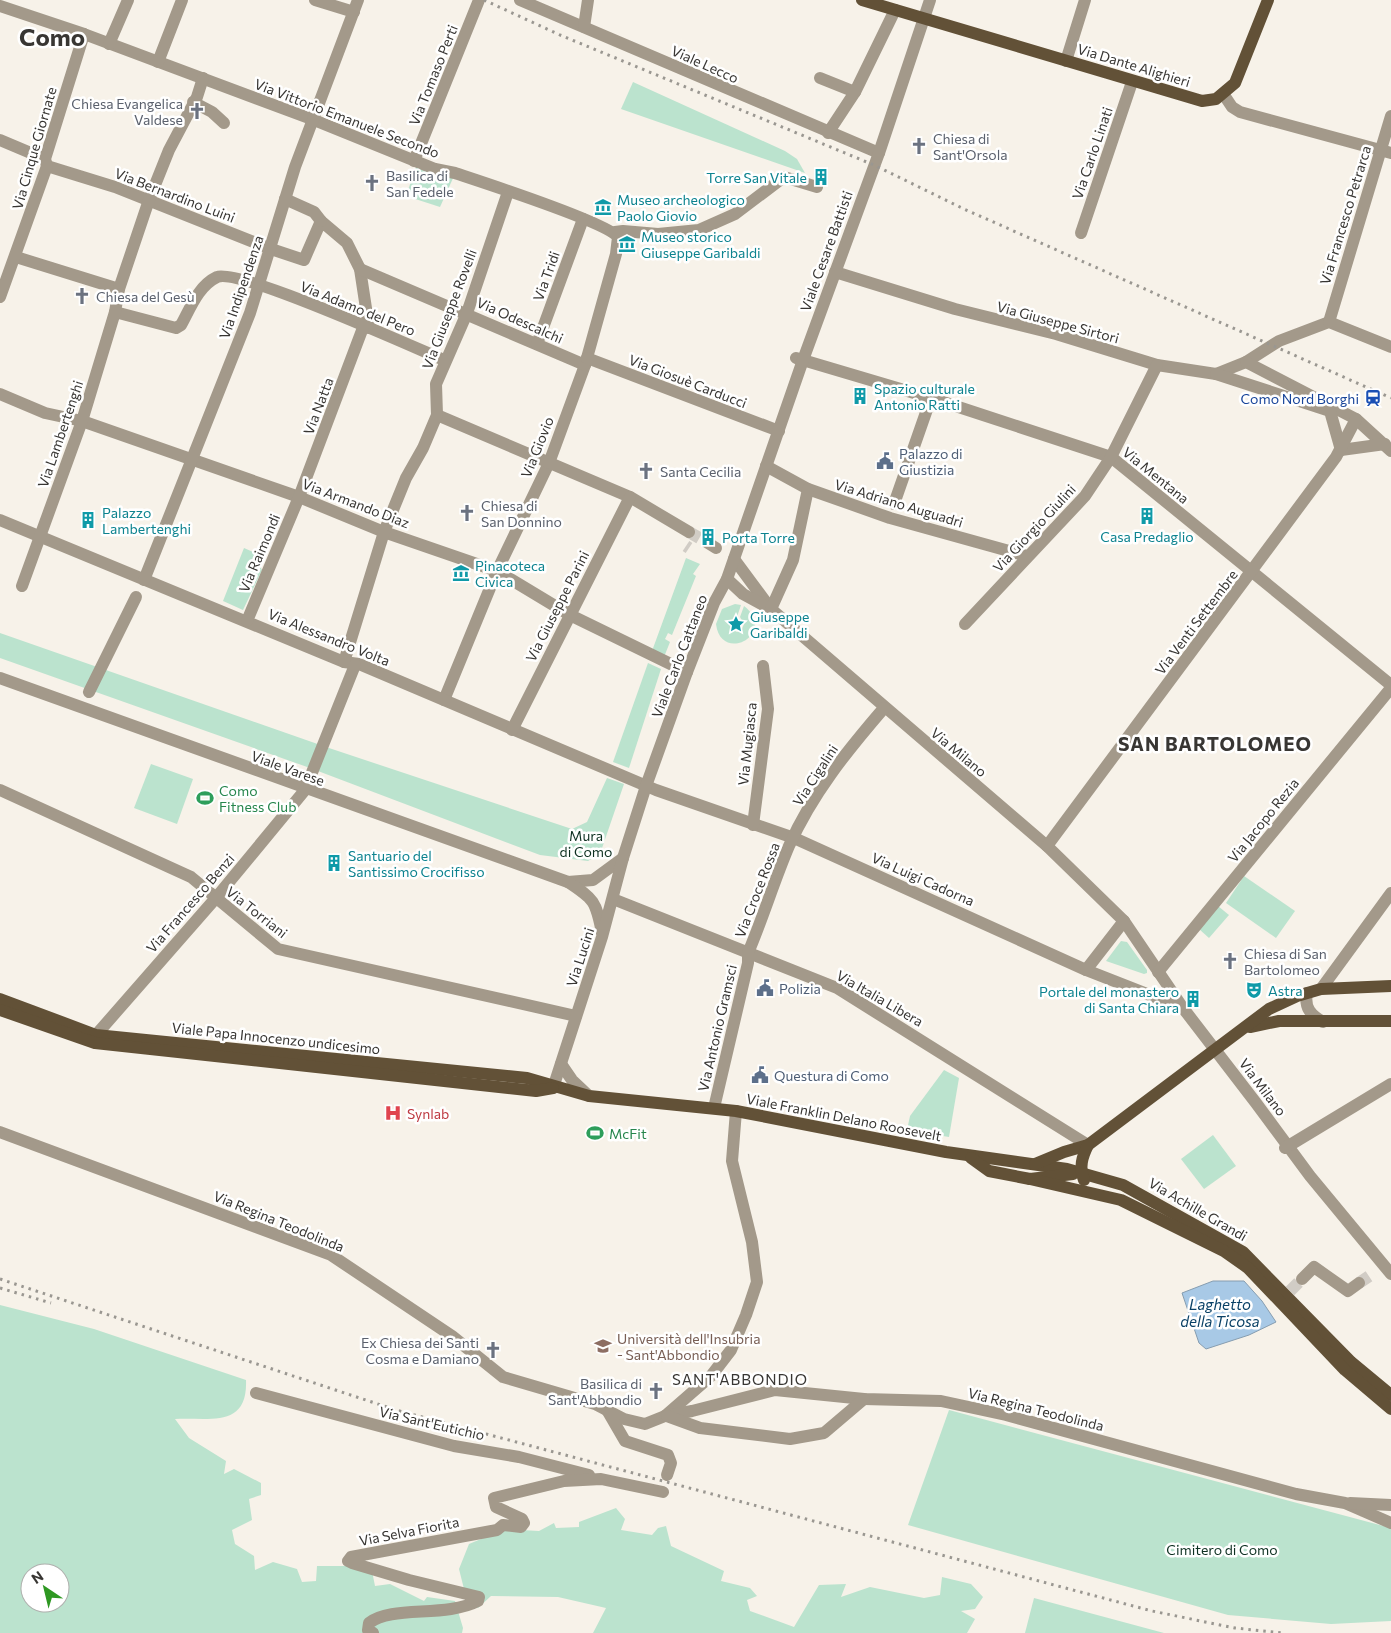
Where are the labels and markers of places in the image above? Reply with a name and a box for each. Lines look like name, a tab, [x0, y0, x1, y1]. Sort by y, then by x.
place label: Chiesa Evangelica Valdese	[71, 95, 183, 128]
church icon: Chiesa Evangelica Valdese	[187, 101, 207, 121]
place label: Chiesa di Sant'Orsola	[933, 130, 1008, 163]
church icon: Chiesa di Sant'Orsola	[909, 136, 929, 156]
place label: Basilica di San Fedele	[386, 167, 454, 200]
building icon: Torre San Vitale	[811, 167, 831, 187]
place label: Torre San Vitale	[706, 169, 807, 186]
church icon: Basilica di San Fedele	[362, 173, 382, 193]
place label: Museo archeologico Paolo Giovio	[617, 191, 745, 224]
museum icon: Museo archeologico Paolo Giovio	[593, 197, 613, 217]
place label: Museo storico Giuseppe Garibaldi	[641, 228, 761, 261]
museum icon: Museo storico Giuseppe Garibaldi	[617, 234, 637, 254]
church icon: Chiesa del Gesù	[72, 286, 92, 306]
place label: Chiesa del Gesù	[96, 288, 195, 305]
place label: Spazio culturale Antonio Ratti	[874, 380, 975, 413]
building icon: Spazio culturale Antonio Ratti	[850, 386, 870, 406]
station icon: Como Nord Borghi	[1363, 388, 1383, 408]
place label: Como Nord Borghi	[1241, 390, 1359, 407]
place label: Palazzo di Giustizia	[899, 445, 963, 478]
public building icon: Palazzo di Giustizia	[875, 451, 895, 471]
church icon: Santa Cecilia	[636, 461, 656, 481]
place label: Santa Cecilia	[660, 463, 741, 480]
place label: Chiesa di San Donnino	[481, 497, 562, 530]
church icon: Chiesa di San Donnino	[457, 503, 477, 523]
place label: Palazzo Lambertenghi	[102, 504, 191, 537]
building icon: Casa Predaglio	[1137, 506, 1157, 526]
building icon: Palazzo Lambertenghi	[78, 510, 98, 530]
building icon: Porta Torre	[698, 527, 718, 547]
place label: Casa Predaglio	[1100, 528, 1194, 545]
place label: Porta Torre	[722, 529, 795, 546]
place label: Pinacoteca Civica	[475, 557, 545, 590]
museum icon: Pinacoteca Civica	[451, 563, 471, 583]
place label: Giuseppe Garibaldi	[750, 608, 809, 641]
place icon: Giuseppe Garibaldi	[726, 614, 746, 634]
place label: Como Fitness Club	[219, 782, 296, 815]
sports icon: Como Fitness Club	[195, 788, 215, 808]
place label: Santuario del Santissimo Crocifisso	[348, 847, 485, 880]
building icon: Santuario del Santissimo Crocifisso	[324, 853, 344, 873]
place label: Chiesa di San Bartolomeo	[1244, 945, 1327, 978]
church icon: Chiesa di San Bartolomeo	[1220, 951, 1240, 971]
public building icon: Polizia	[755, 978, 775, 998]
place label: Polizia	[779, 980, 821, 997]
theatre icon: Astra	[1244, 980, 1264, 1000]
place label: Astra	[1268, 982, 1303, 999]
place label: Portale del monastero di Santa Chiara	[1039, 983, 1179, 1016]
building icon: Portale del monastero di Santa Chiara	[1183, 989, 1203, 1009]
public building icon: Questura di Como	[750, 1065, 770, 1085]
place label: Questura di Como	[774, 1067, 889, 1084]
hospital icon: Synlab	[383, 1103, 403, 1123]
place label: Synlab	[407, 1105, 449, 1122]
sports icon: McFit	[585, 1123, 605, 1143]
place label: McFit	[609, 1125, 647, 1142]
place label: Università dell'Insubria - Sant'Abbondio	[617, 1330, 761, 1363]
place label: Ex Chiesa dei Santi Cosma e Damiano	[361, 1334, 479, 1367]
school or university icon: Università dell'Insubria - Sant'Abbondio	[593, 1336, 613, 1356]
church icon: Ex Chiesa dei Santi Cosma e Damiano	[483, 1340, 503, 1360]
place label: Basilica di Sant'Abbondio	[548, 1375, 642, 1408]
church icon: Basilica di Sant'Abbondio	[646, 1381, 666, 1401]

